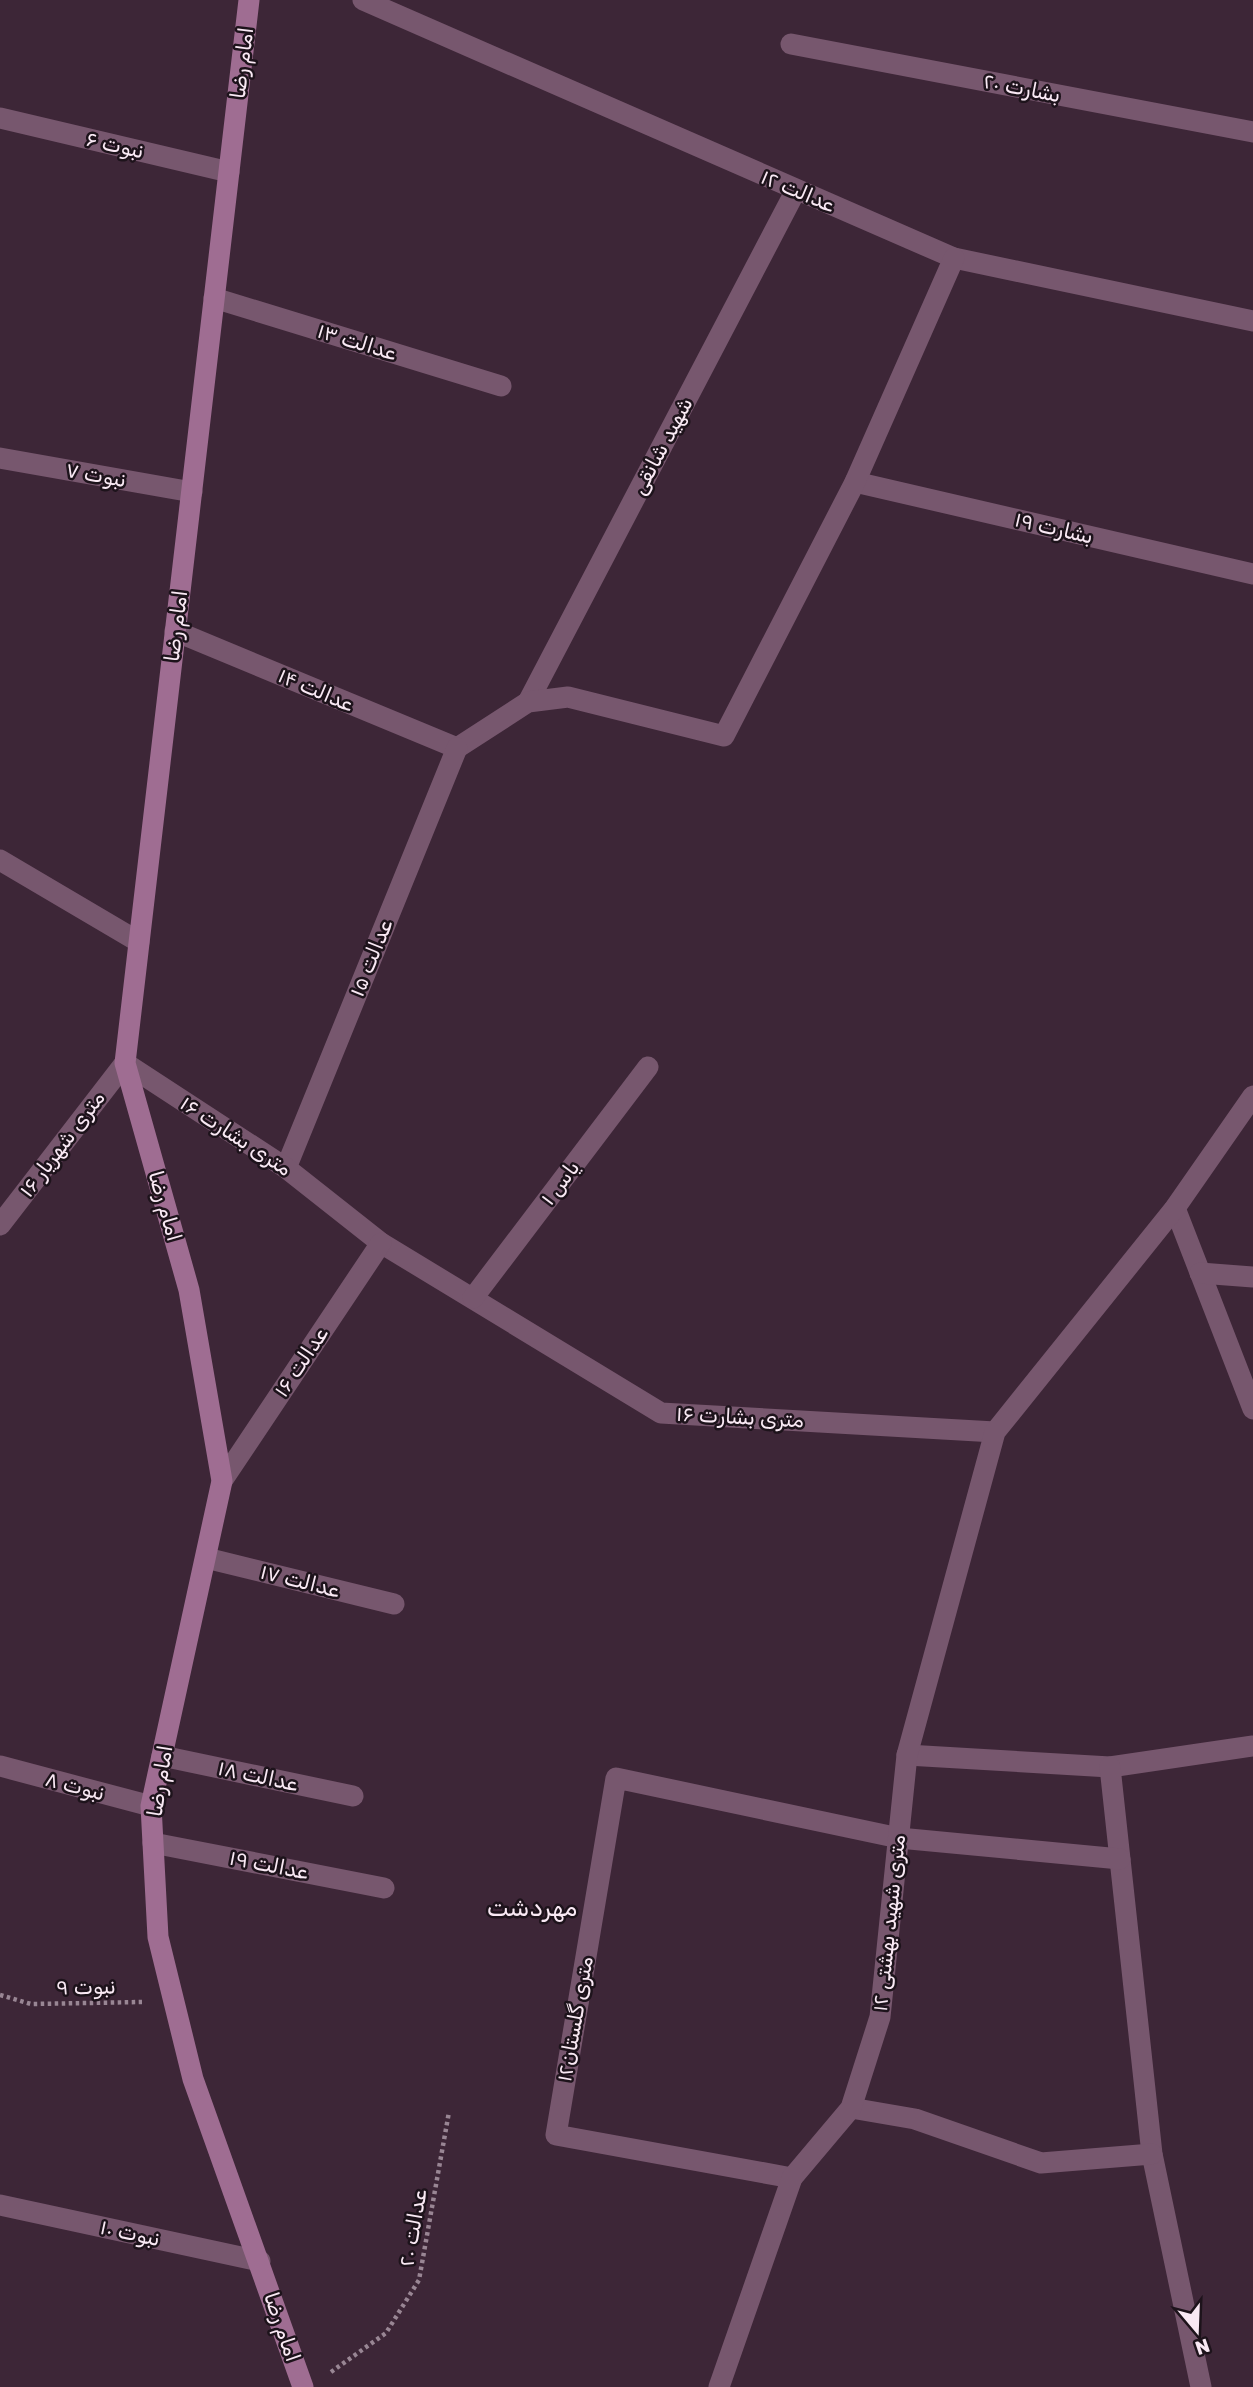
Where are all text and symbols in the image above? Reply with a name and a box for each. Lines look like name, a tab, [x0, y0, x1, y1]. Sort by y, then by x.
street label: امام رضا	[225, 26, 259, 100]
street label: بشارت ۲۰	[981, 68, 1063, 107]
street label: نبوت ۶	[84, 126, 147, 163]
street label: عدالت ۱۲	[757, 164, 839, 217]
street label: عدالت ۱۳	[314, 318, 400, 365]
street label: شهید شانقی	[625, 393, 698, 499]
street label: نبوت ۷	[64, 457, 128, 492]
street label: بشارت ۱۹	[1012, 506, 1096, 549]
street label: امام رضا	[159, 589, 193, 663]
street label: عدالت ۱۴	[275, 662, 358, 717]
street label: عدالت ۱۵	[344, 916, 397, 1000]
street label: ۱۶ متری شهریار	[14, 1086, 110, 1202]
street label: ۱۶ متری بشارت	[176, 1090, 297, 1181]
street label: یاس ۱	[535, 1156, 584, 1210]
street label: امام رضا	[143, 1168, 187, 1244]
street label: عدالت ۱۶	[268, 1322, 333, 1402]
street label: ۱۶ متری بشارت	[675, 1401, 805, 1432]
street label: عدالت ۱۷	[258, 1559, 343, 1602]
street label: امام رضا	[142, 1743, 178, 1819]
street label: عدالت ۱۸	[216, 1755, 300, 1796]
street label: نبوت ۸	[43, 1766, 108, 1805]
street label: ۱۲ متری شهید بهشتی	[867, 1833, 910, 2013]
street label: عدالت ۱۹	[227, 1845, 311, 1884]
district label: مهردشت	[487, 1894, 577, 1922]
street label: ۱۲متری گلستان	[551, 1954, 598, 2084]
street label: نبوت ۹	[56, 1973, 116, 2000]
street label: عدالت ۲۰	[393, 2187, 432, 2269]
street label: نبوت ۱۰	[98, 2214, 162, 2251]
street label: امام رضا	[258, 2289, 306, 2365]
north arrow	[1162, 2296, 1232, 2366]
text: N	[1192, 2334, 1213, 2360]

